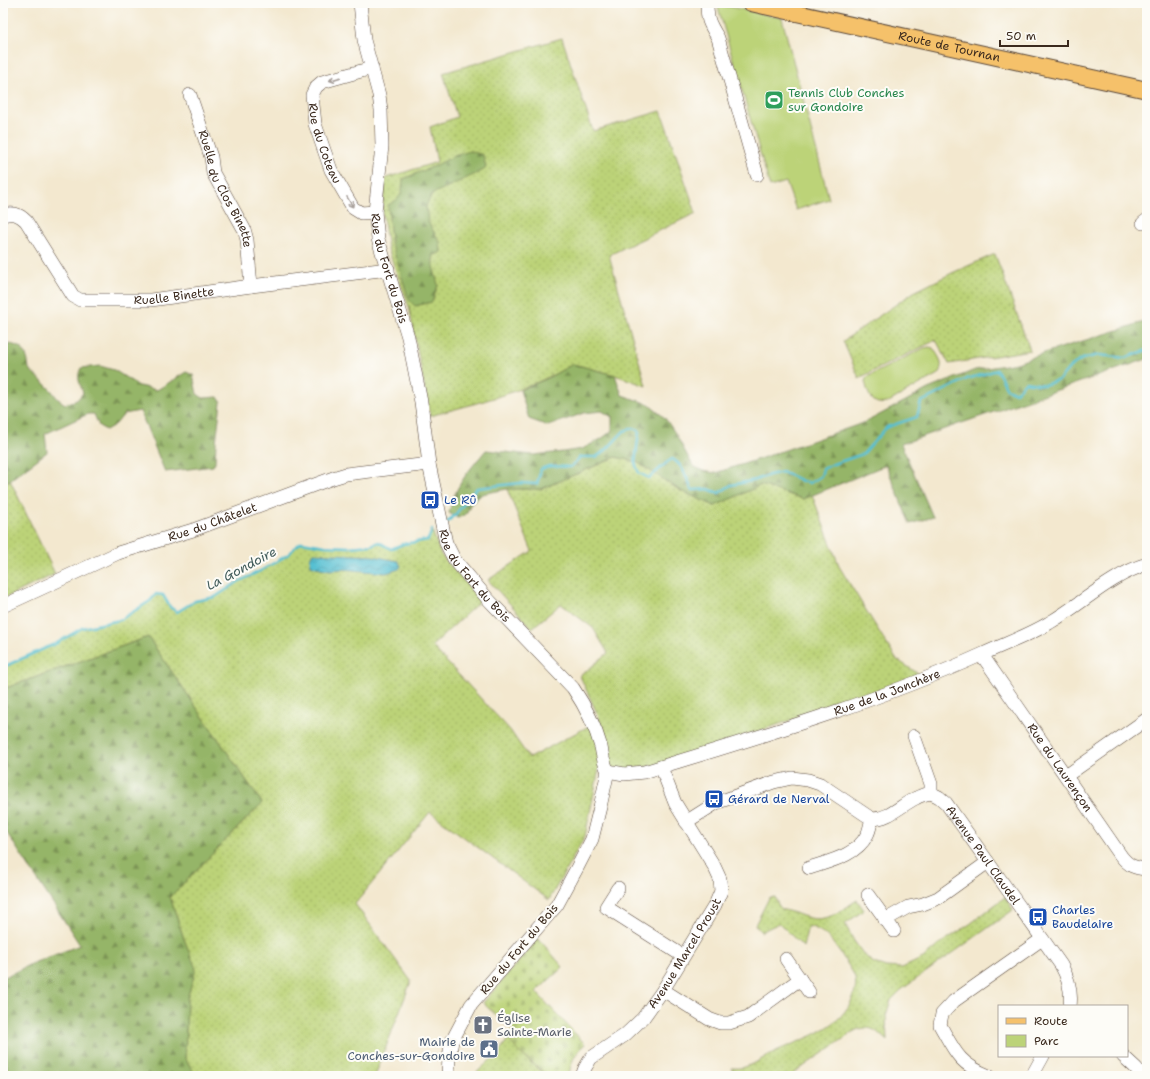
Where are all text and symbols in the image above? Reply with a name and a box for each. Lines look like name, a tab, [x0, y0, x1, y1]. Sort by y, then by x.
scale bar	[1000, 22, 1068, 48]
street label: Route de Tournan	[897, 28, 1002, 66]
text: 50 m	[1006, 28, 1036, 44]
one-way arrow	[328, 76, 341, 83]
place label: Tennis Club Conches sur Gondoire	[788, 85, 905, 115]
sports icon: Tennis Club Conches sur Gondoire	[763, 89, 785, 111]
street label: Rue du Coteau	[305, 102, 345, 187]
street label: Ruelle du Clos Binette	[194, 128, 256, 248]
one-way arrow	[346, 196, 354, 208]
street label: Rue du Fort du Bois	[367, 212, 411, 326]
street label: Ruelle Binette	[134, 283, 215, 308]
bus stop icon: Le Rû	[419, 489, 441, 511]
place label: Le Rû	[444, 492, 476, 508]
street label: Rue du Châtelet	[166, 499, 259, 545]
street label: Rue du Fort du Bois	[435, 528, 514, 626]
water label: La Gondoire	[203, 543, 279, 594]
street label: Rue de la Jonchère	[832, 665, 943, 720]
street label: Rue du Laurençon	[1024, 720, 1096, 815]
bus stop icon: Gérard de Nerval	[703, 788, 725, 810]
place label: Gérard de Nerval	[728, 791, 830, 807]
street label: Avenue Paul Claudel	[942, 802, 1024, 908]
street label: Avenue Marcel Proust	[644, 896, 725, 1012]
street label: Rue du Fort du Bois	[476, 900, 562, 998]
place label: Charles Baudelaire	[1052, 902, 1113, 932]
bus stop icon: Charles Baudelaire	[1027, 906, 1049, 928]
legend	[998, 1005, 1128, 1057]
place label: Église Sainte-Marie	[497, 1010, 572, 1040]
text: Route	[1034, 1013, 1068, 1029]
church icon: Église Sainte-Marie	[472, 1014, 494, 1036]
text: Parc	[1034, 1033, 1059, 1049]
place label: Mairie de Conches-sur-Gondoire	[347, 1034, 475, 1064]
public building icon: Mairie de Conches-sur-Gondoire	[478, 1038, 500, 1060]

